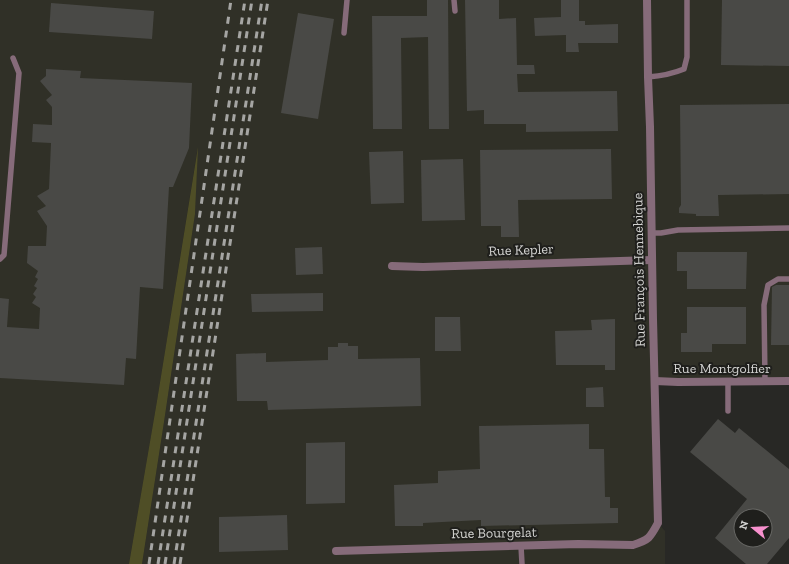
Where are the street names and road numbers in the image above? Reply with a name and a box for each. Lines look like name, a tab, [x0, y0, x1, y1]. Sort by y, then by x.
street label: Rue François Hennebique	[629, 192, 649, 347]
street label: Rue Kepler	[488, 240, 554, 260]
street label: Rue Montgolfier	[673, 360, 771, 377]
street label: Rue Bourgelat	[451, 524, 538, 542]

